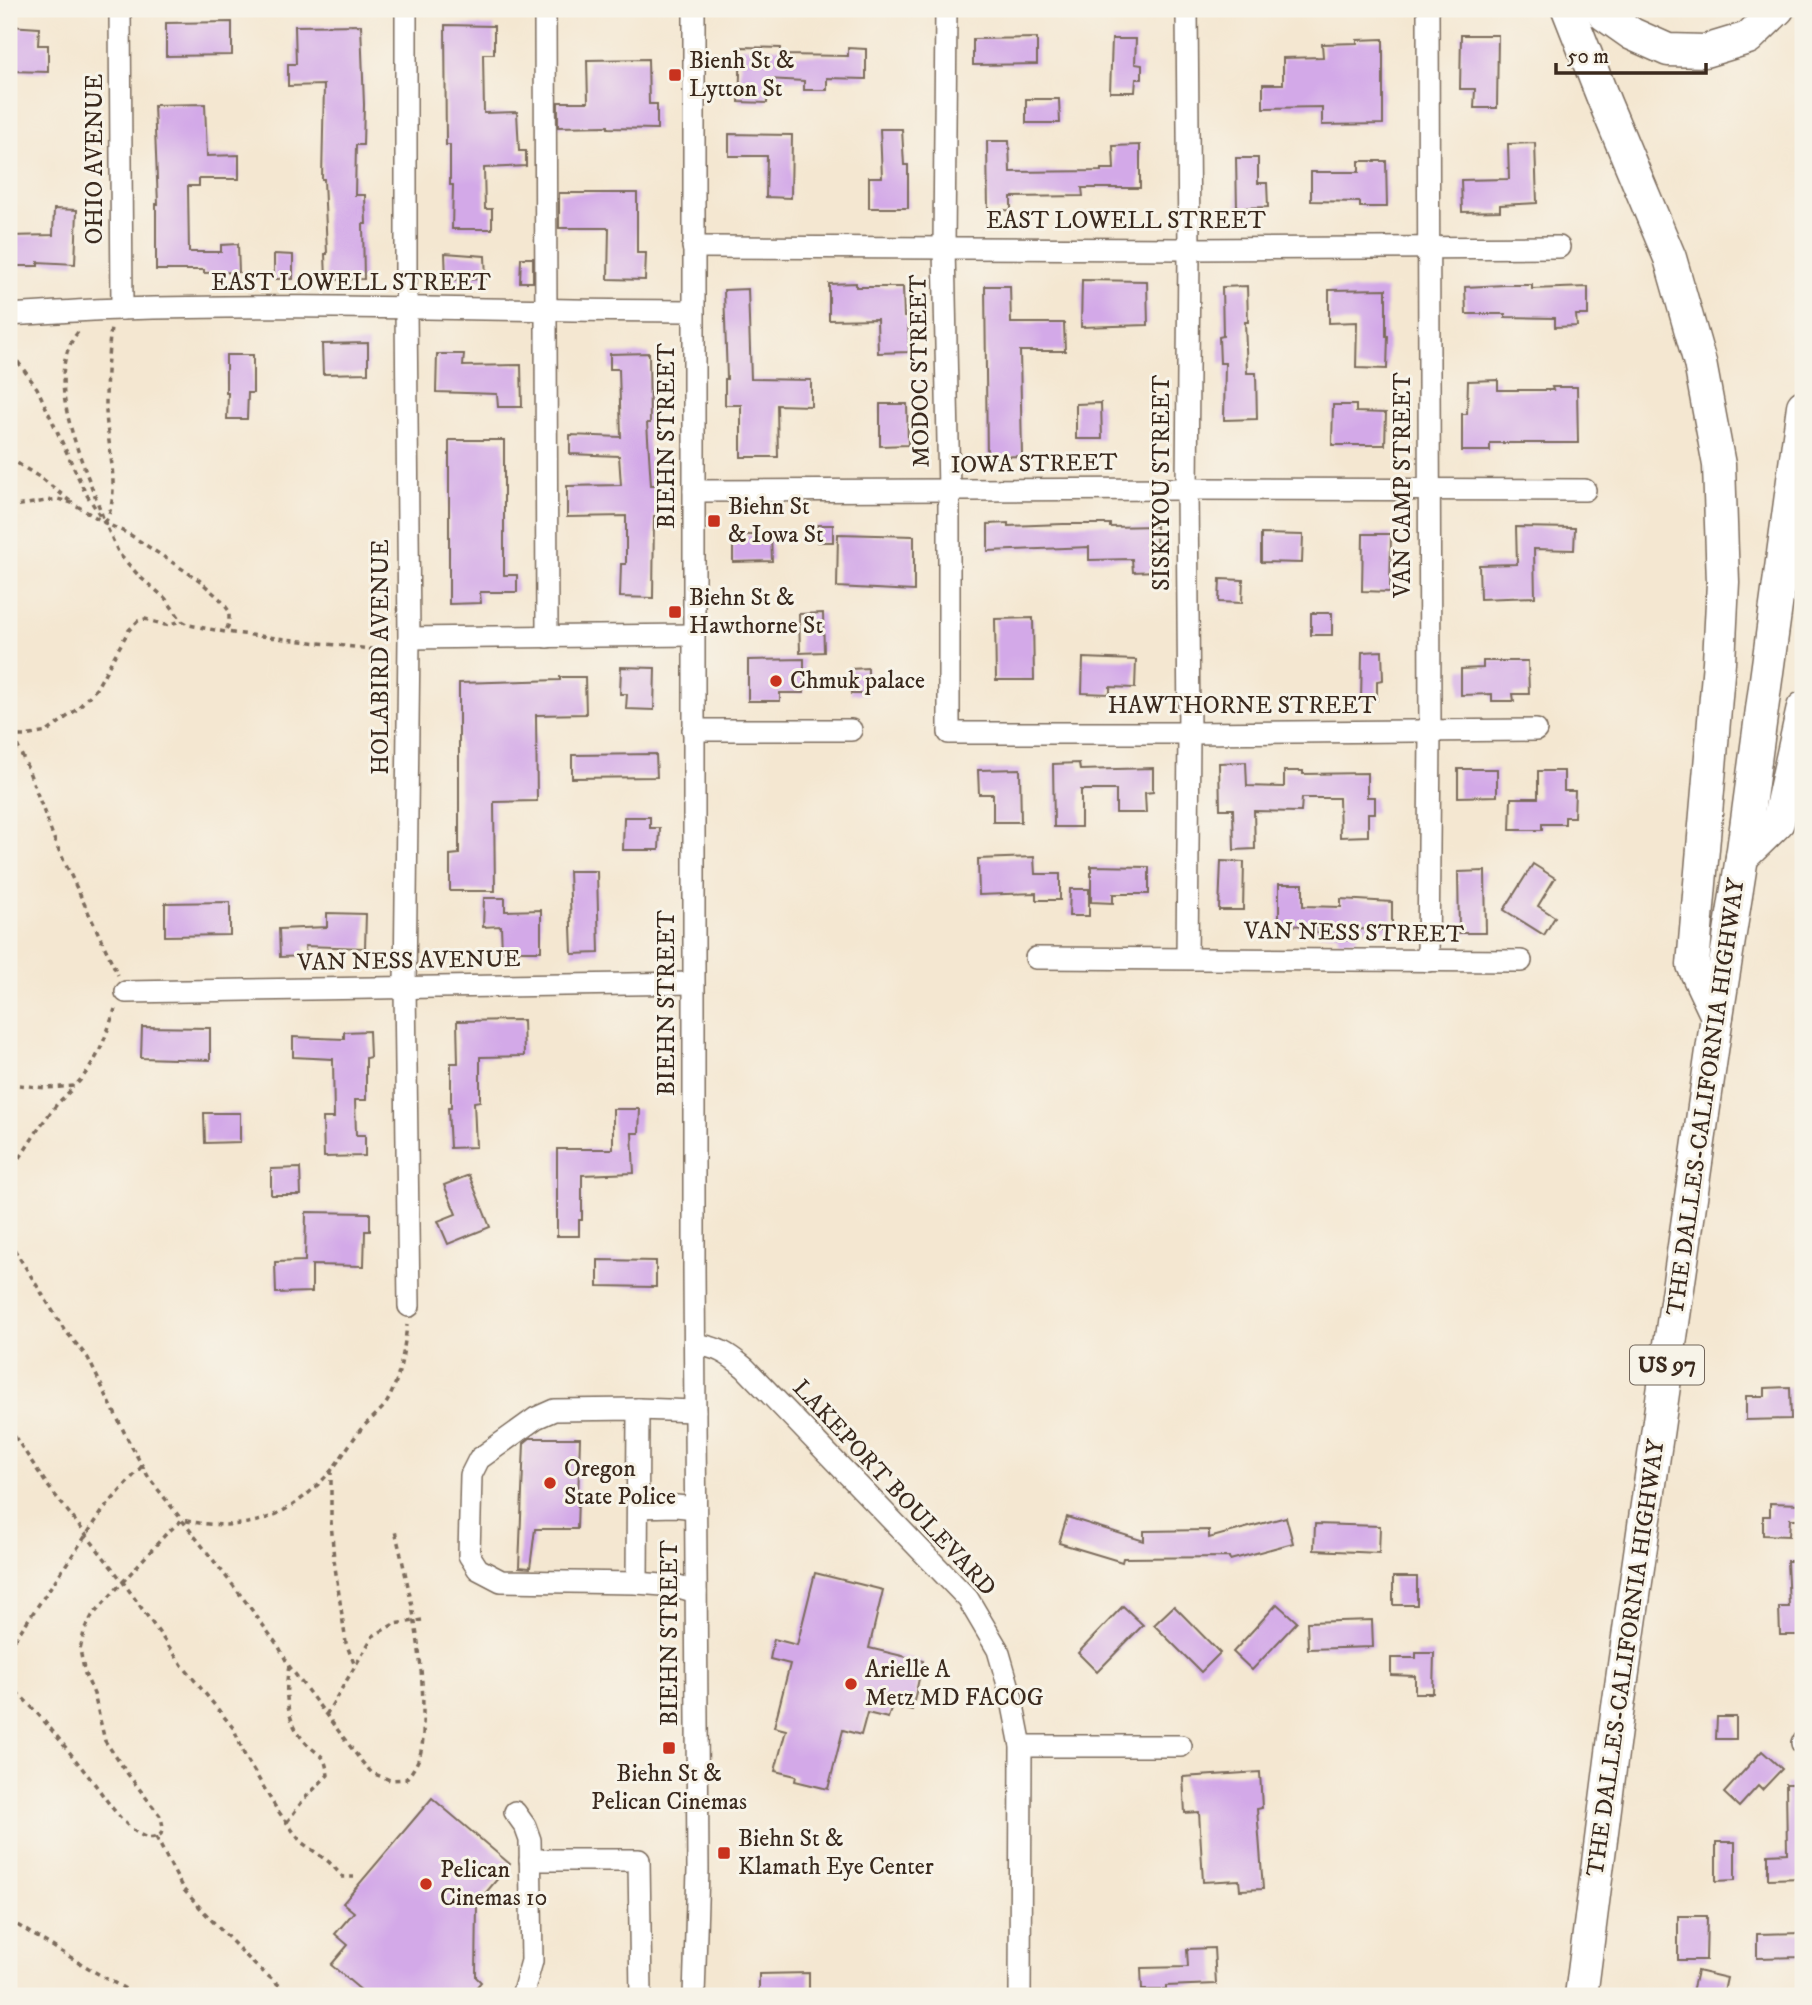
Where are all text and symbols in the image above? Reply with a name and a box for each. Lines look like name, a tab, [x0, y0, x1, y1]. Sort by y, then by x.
scale bar	[1556, 32, 1707, 76]
text: 50 m	[1567, 44, 1609, 70]
place label: Bienh St & Lytton St	[689, 46, 794, 104]
marker: Bienh St & Lytton St	[667, 67, 683, 83]
street label: OHIO AVENUE	[80, 74, 110, 244]
street label: EAST LOWELL STREET	[986, 206, 1266, 236]
street label: EAST LOWELL STREET	[211, 268, 491, 298]
street label: MODOC STREET	[903, 274, 937, 468]
street label: BIEHN STREET	[652, 343, 682, 529]
street label: VAN CAMP STREET	[1388, 372, 1418, 599]
street label: SISKIYOU STREET	[1147, 375, 1177, 591]
street label: IOWA STREET	[950, 448, 1118, 480]
place label: Biehn St & Iowa St	[728, 492, 824, 550]
marker: Biehn St & Iowa St	[706, 513, 722, 529]
street label: HOLABIRD AVENUE	[366, 539, 396, 775]
place label: Biehn St & Hawthorne St	[689, 583, 823, 641]
marker: Biehn St & Hawthorne St	[667, 604, 683, 620]
place label: Chmuk palace	[790, 666, 925, 696]
marker: Chmuk palace	[768, 673, 784, 689]
street label: HAWTHORNE STREET	[1108, 691, 1376, 721]
street label: THE DALLES-CALIFORNIA HIGHWAY	[1660, 876, 1752, 1317]
street label: BIEHN STREET	[652, 910, 682, 1096]
street label: VAN NESS STREET	[1243, 916, 1464, 950]
street label: VAN NESS AVENUE	[296, 944, 521, 978]
road number: US 97	[1630, 1346, 1704, 1384]
street label: LAKEPORT BOULEVARD	[786, 1374, 1002, 1602]
street label: THE DALLES-CALIFORNIA HIGHWAY	[1580, 1437, 1672, 1878]
place label: Oregon State Police	[564, 1454, 676, 1512]
marker: Oregon State Police	[542, 1475, 558, 1491]
street label: BIEHN STREET	[655, 1540, 685, 1726]
place label: Arielle A Metz MD FACOG	[865, 1655, 1044, 1713]
marker: Arielle A Metz MD FACOG	[843, 1676, 859, 1692]
marker: Biehn St & Pelican Cinemas	[661, 1740, 677, 1756]
place label: Biehn St & Pelican Cinemas	[591, 1759, 747, 1817]
place label: Biehn St & Klamath Eye Center	[738, 1824, 934, 1882]
marker: Biehn St & Klamath Eye Center	[716, 1845, 732, 1861]
place label: Pelican Cinemas 10	[440, 1855, 547, 1913]
marker: Pelican Cinemas 10	[418, 1876, 434, 1892]

